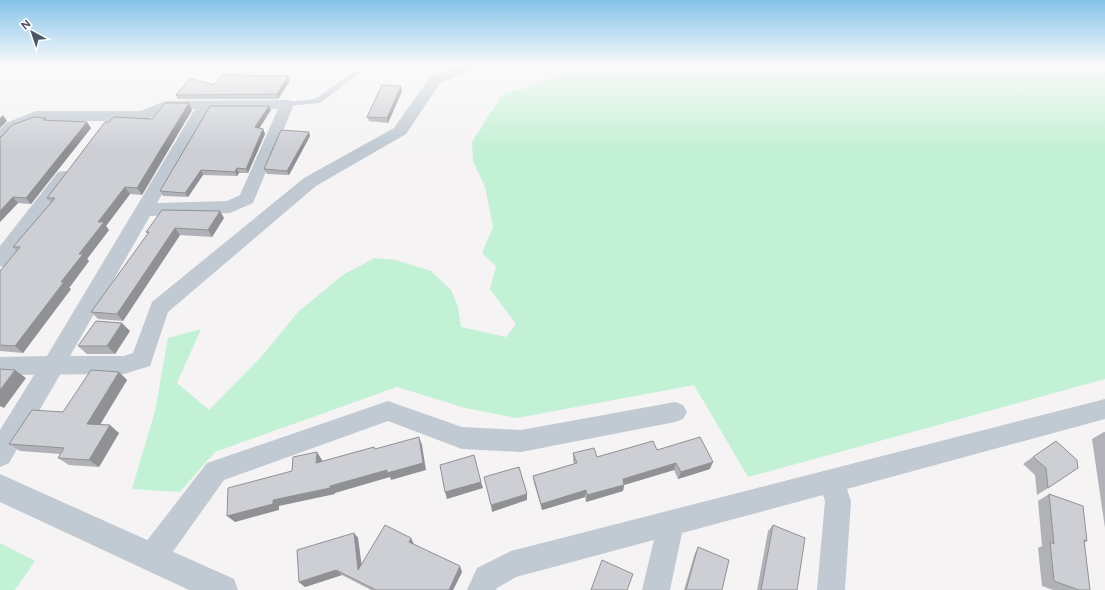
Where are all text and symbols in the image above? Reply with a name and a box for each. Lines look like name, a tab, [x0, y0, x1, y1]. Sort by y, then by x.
north arrow	[12, 12, 52, 52]
text: N	[18, 17, 33, 32]

